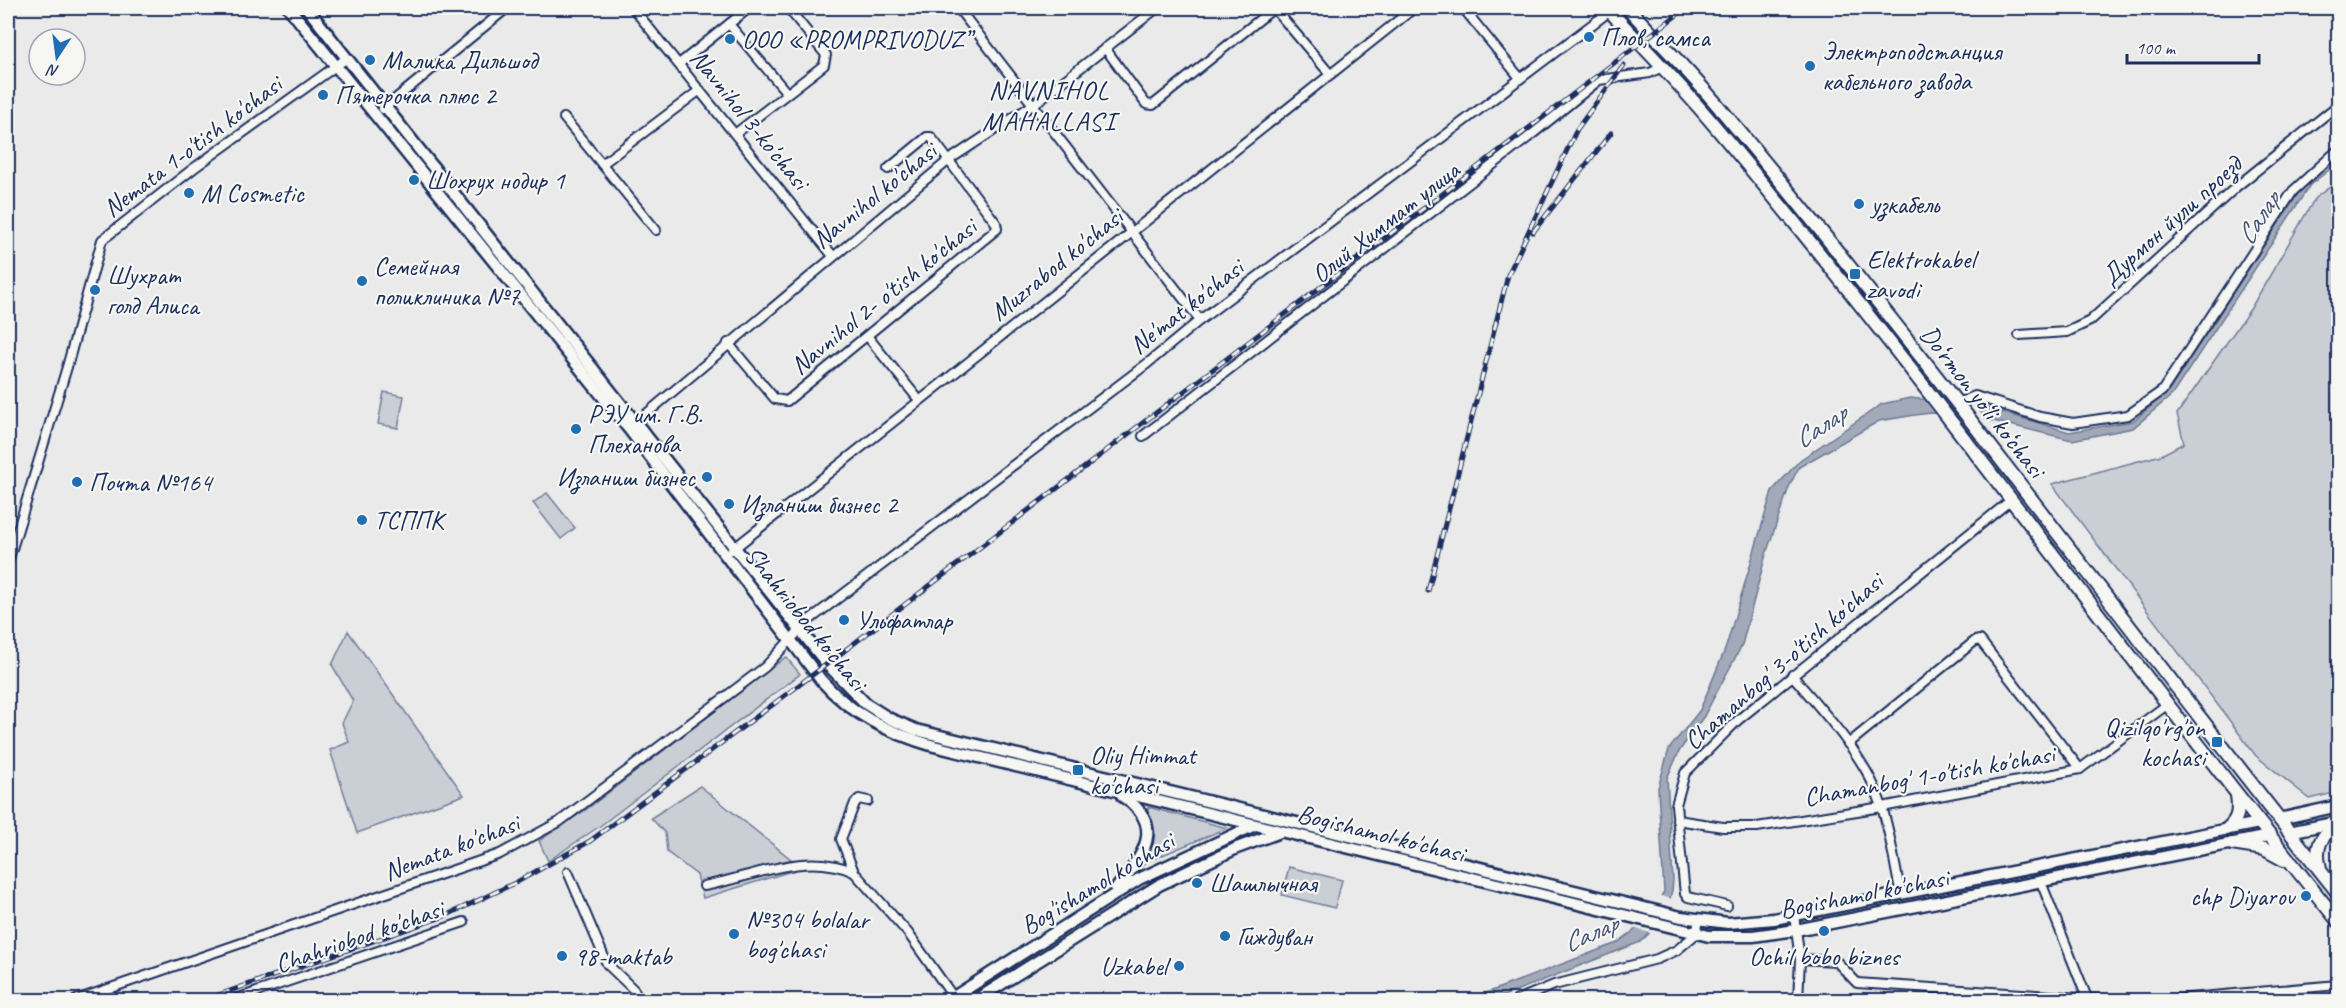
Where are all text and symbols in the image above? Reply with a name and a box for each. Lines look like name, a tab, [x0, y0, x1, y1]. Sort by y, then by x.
place label: Плов, самса	[1601, 21, 1711, 54]
place label: ООО «PROMPRIVODUZ”	[742, 23, 976, 56]
north arrow	[27, 27, 87, 87]
scale bar	[2127, 27, 2259, 65]
marker: Плов, самса	[1582, 30, 1596, 44]
marker: ООО «PROMPRIVODUZ”	[723, 32, 737, 46]
place label: Электроподстанция кабельного завода	[1822, 35, 2004, 99]
text: 100 m	[2136, 37, 2177, 59]
street label: Navnihol 3-ko'chasi	[683, 42, 818, 199]
place label: Малика Дильшод	[382, 44, 540, 77]
marker: Малика Дильшод	[363, 53, 377, 67]
text: N	[44, 59, 61, 81]
marker: Электроподстанция кабельного завода	[1803, 59, 1817, 73]
street label: Nemata 1-o'tish ko'chasi	[96, 66, 291, 224]
district label: NAVNIHOL MAHALLASI	[982, 73, 1121, 138]
place label: Пятерочка плюс 2	[335, 79, 498, 112]
marker: Пятерочка плюс 2	[316, 88, 330, 102]
street label: Navnihol ko'chasi	[805, 133, 946, 256]
street label: Дурмон йули проезд	[2094, 147, 2251, 293]
street label: Олий Химмат улица	[1304, 153, 1467, 291]
place label: Шохрух нодир 1	[426, 164, 566, 197]
marker: Шохрух нодир 1	[407, 173, 421, 187]
place label: M Cosmetic	[201, 177, 305, 210]
water label: Салар	[2228, 182, 2290, 251]
marker: M Cosmetic	[182, 186, 196, 200]
place label: узкабель	[1869, 188, 1941, 222]
marker: узкабель	[1852, 197, 1866, 211]
street label: Muzrabod ko'chasi	[983, 199, 1132, 328]
street label: Navnihol 2- o'tish ko'chasi	[783, 209, 986, 382]
place label: Elektrokabel zavodi	[1867, 243, 1979, 306]
place label: Cемейная поликлиника №7	[374, 250, 521, 313]
street label: Ne'mat ko'chasi	[1123, 250, 1253, 361]
place label: Шухрат голд Алиса	[107, 259, 201, 322]
marker: Elektrokabel zavodi	[1848, 267, 1862, 281]
marker: Cемейная поликлиника №7	[355, 274, 369, 288]
marker: Шухрат голд Алиса	[88, 283, 102, 297]
street label: Do‘rmon yo‘li ko‘chasi	[1913, 318, 2054, 487]
water label: Салар	[1787, 394, 1856, 456]
place label: РЭУ им. Г.В. Плеханова	[588, 398, 703, 461]
marker: РЭУ им. Г.В. Плеханова	[569, 422, 583, 436]
place label: Изланиш бизнес	[557, 461, 696, 495]
place label: Почта №164	[89, 466, 214, 499]
marker: Изланиш бизнес	[700, 470, 714, 484]
marker: Почта №164	[70, 475, 84, 489]
place label: Изланиш бизнес 2	[741, 488, 900, 522]
marker: Изланиш бизнес 2	[722, 497, 736, 511]
place label: ТСППК	[374, 504, 447, 537]
marker: ТСППК	[355, 513, 369, 527]
street label: Shahriobod ko'chasi	[737, 539, 876, 700]
street label: Chamanbog' 3-o'tish ko'chasi	[1677, 564, 1892, 757]
place label: Ульфатлар	[856, 604, 954, 637]
marker: Ульфатлар	[837, 613, 851, 627]
place label: Qizilqo'rg'on kochasi	[2105, 711, 2208, 774]
marker: Qizilqo'rg'on kochasi	[2210, 735, 2224, 749]
street label: Chamanbog' 1-o'tish ko'chasi	[1801, 737, 2060, 814]
place label: Oliy Himmat ko'chasi	[1090, 739, 1198, 802]
marker: Oliy Himmat ko'chasi	[1071, 763, 1085, 777]
street label: Bogishamol ko'chasi	[1294, 797, 1471, 871]
street label: Nemata ko'chasi	[379, 805, 527, 888]
street label: Bog'ishamol ko'chasi	[1015, 823, 1183, 942]
street label: Bogishamol ko'chasi	[1777, 860, 1954, 926]
place label: Шашлычная	[1209, 867, 1319, 900]
marker: Шашлычная	[1190, 876, 1204, 890]
place label: chp Diyarov	[2190, 880, 2296, 913]
marker: chp Diyarov	[2299, 889, 2313, 903]
street label: Chahriobod ko'chasi	[271, 891, 451, 981]
place label: №304 bolalar bog'chasi	[746, 903, 871, 966]
water label: Салар	[1557, 905, 1626, 960]
place label: Гиждуван	[1237, 920, 1313, 953]
marker: Ochil bobo biznes	[1817, 924, 1831, 938]
marker: №304 bolalar bog'chasi	[727, 927, 741, 941]
marker: Гиждуван	[1218, 929, 1232, 943]
place label: 98-maktab	[574, 940, 673, 973]
place label: Ochil bobo biznes	[1749, 940, 1901, 973]
marker: 98-maktab	[555, 949, 569, 963]
place label: Uzkabel	[1100, 950, 1172, 983]
marker: Uzkabel	[1172, 959, 1186, 973]

